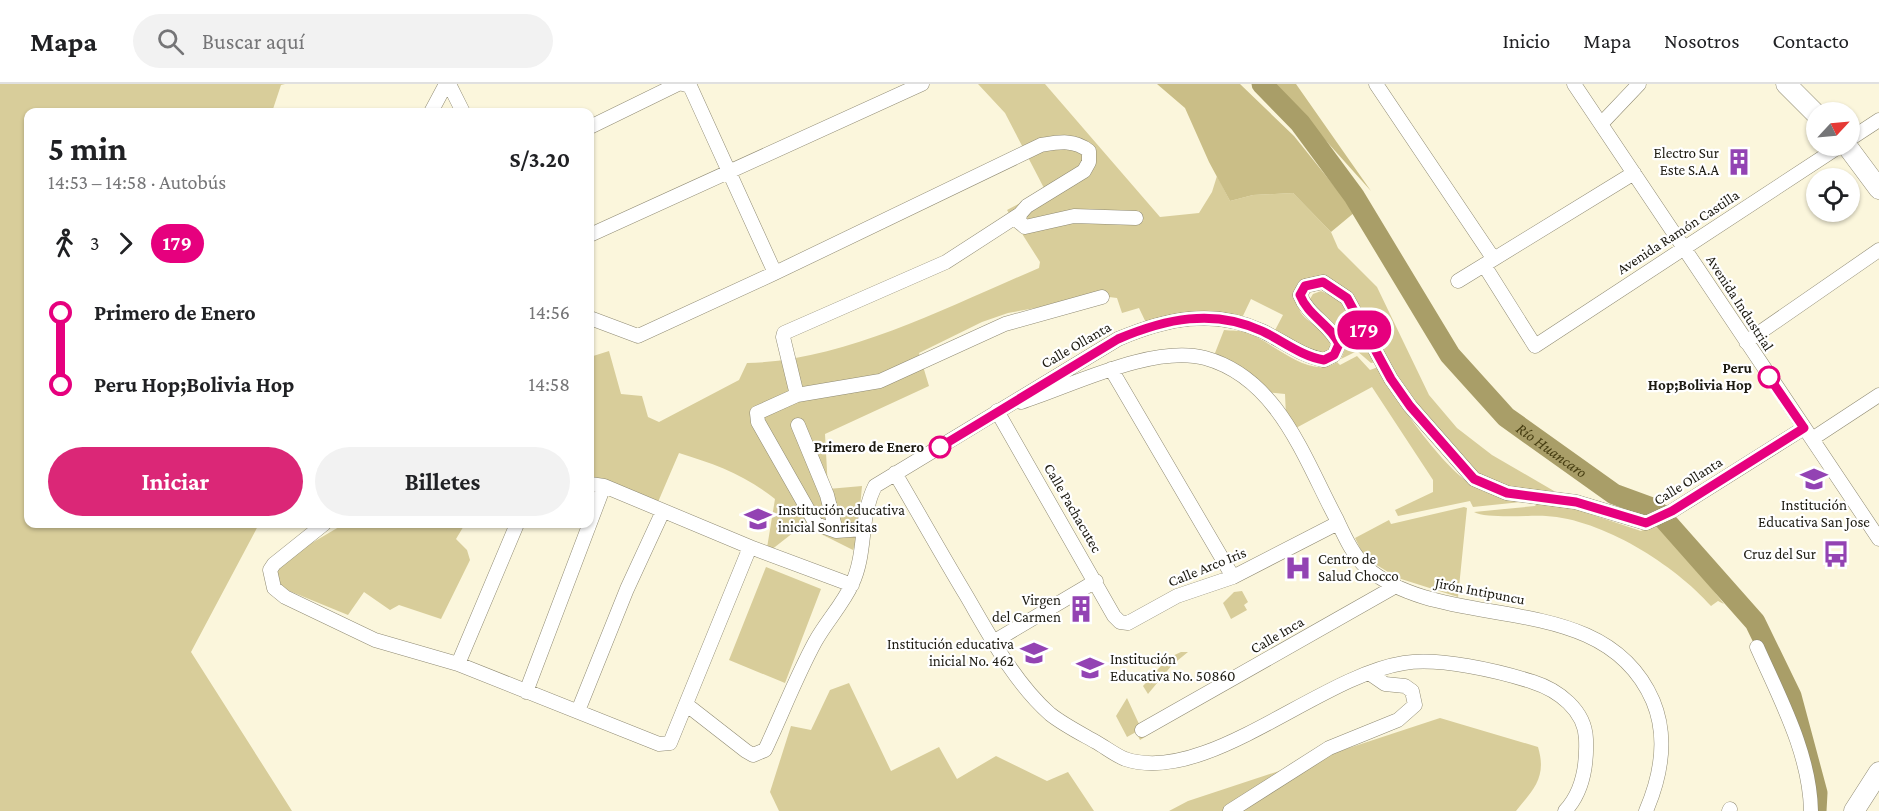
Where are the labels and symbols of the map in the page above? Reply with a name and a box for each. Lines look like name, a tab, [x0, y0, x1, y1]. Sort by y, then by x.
north arrow	[1806, 102, 1860, 156]
place label: Electro Sur Este S.A.A	[1654, 145, 1720, 178]
building icon: Electro Sur Este S.A.A	[1724, 147, 1754, 177]
street label: Avenida Ramón Castilla	[1614, 187, 1742, 277]
street label: Avenida Industrial	[1703, 252, 1777, 354]
line badge: 179	[1330, 310, 1398, 350]
street label: Calle Ollanta	[1038, 319, 1114, 371]
place label: Peru Hop;Bolivia Hop	[1648, 360, 1752, 394]
marker: Peru Hop;Bolivia Hop	[1758, 366, 1780, 388]
water label: Río Huancaro	[1514, 419, 1591, 481]
marker: Primero de Enero	[929, 436, 951, 458]
place label: Primero de Enero	[814, 439, 924, 455]
street label: Calle Ollanta	[1651, 454, 1725, 508]
street label: Calle Pachacutec	[1041, 461, 1105, 556]
school or university icon: Institución Educativa San Jose	[1799, 464, 1829, 494]
place label: Institución Educativa San Jose	[1758, 497, 1870, 531]
place label: Institución educativa inicial Sonrisitas	[778, 502, 905, 535]
school or university icon: Institución educativa inicial Sonrisitas	[743, 504, 773, 534]
bus stop icon: Cruz del Sur	[1821, 539, 1851, 569]
street label: Calle Arco Iris	[1166, 544, 1248, 590]
place label: Cruz del Sur	[1743, 546, 1817, 562]
place label: Centro de Salud Chocco	[1318, 551, 1399, 584]
hospital icon: Centro de Salud Chocco	[1283, 553, 1313, 583]
street label: Jirón Intipuncu	[1431, 574, 1526, 609]
place label: Virgen del Carmen	[992, 592, 1061, 625]
building icon: Virgen del Carmen	[1066, 594, 1096, 624]
street label: Calle Inca	[1248, 613, 1306, 657]
place label: Institución educativa inicial No. 462	[887, 636, 1014, 669]
school or university icon: Institución educativa inicial No. 462	[1019, 638, 1049, 668]
place label: Institución Educativa No. 50860	[1110, 651, 1236, 684]
school or university icon: Institución Educativa No. 50860	[1075, 653, 1105, 683]

